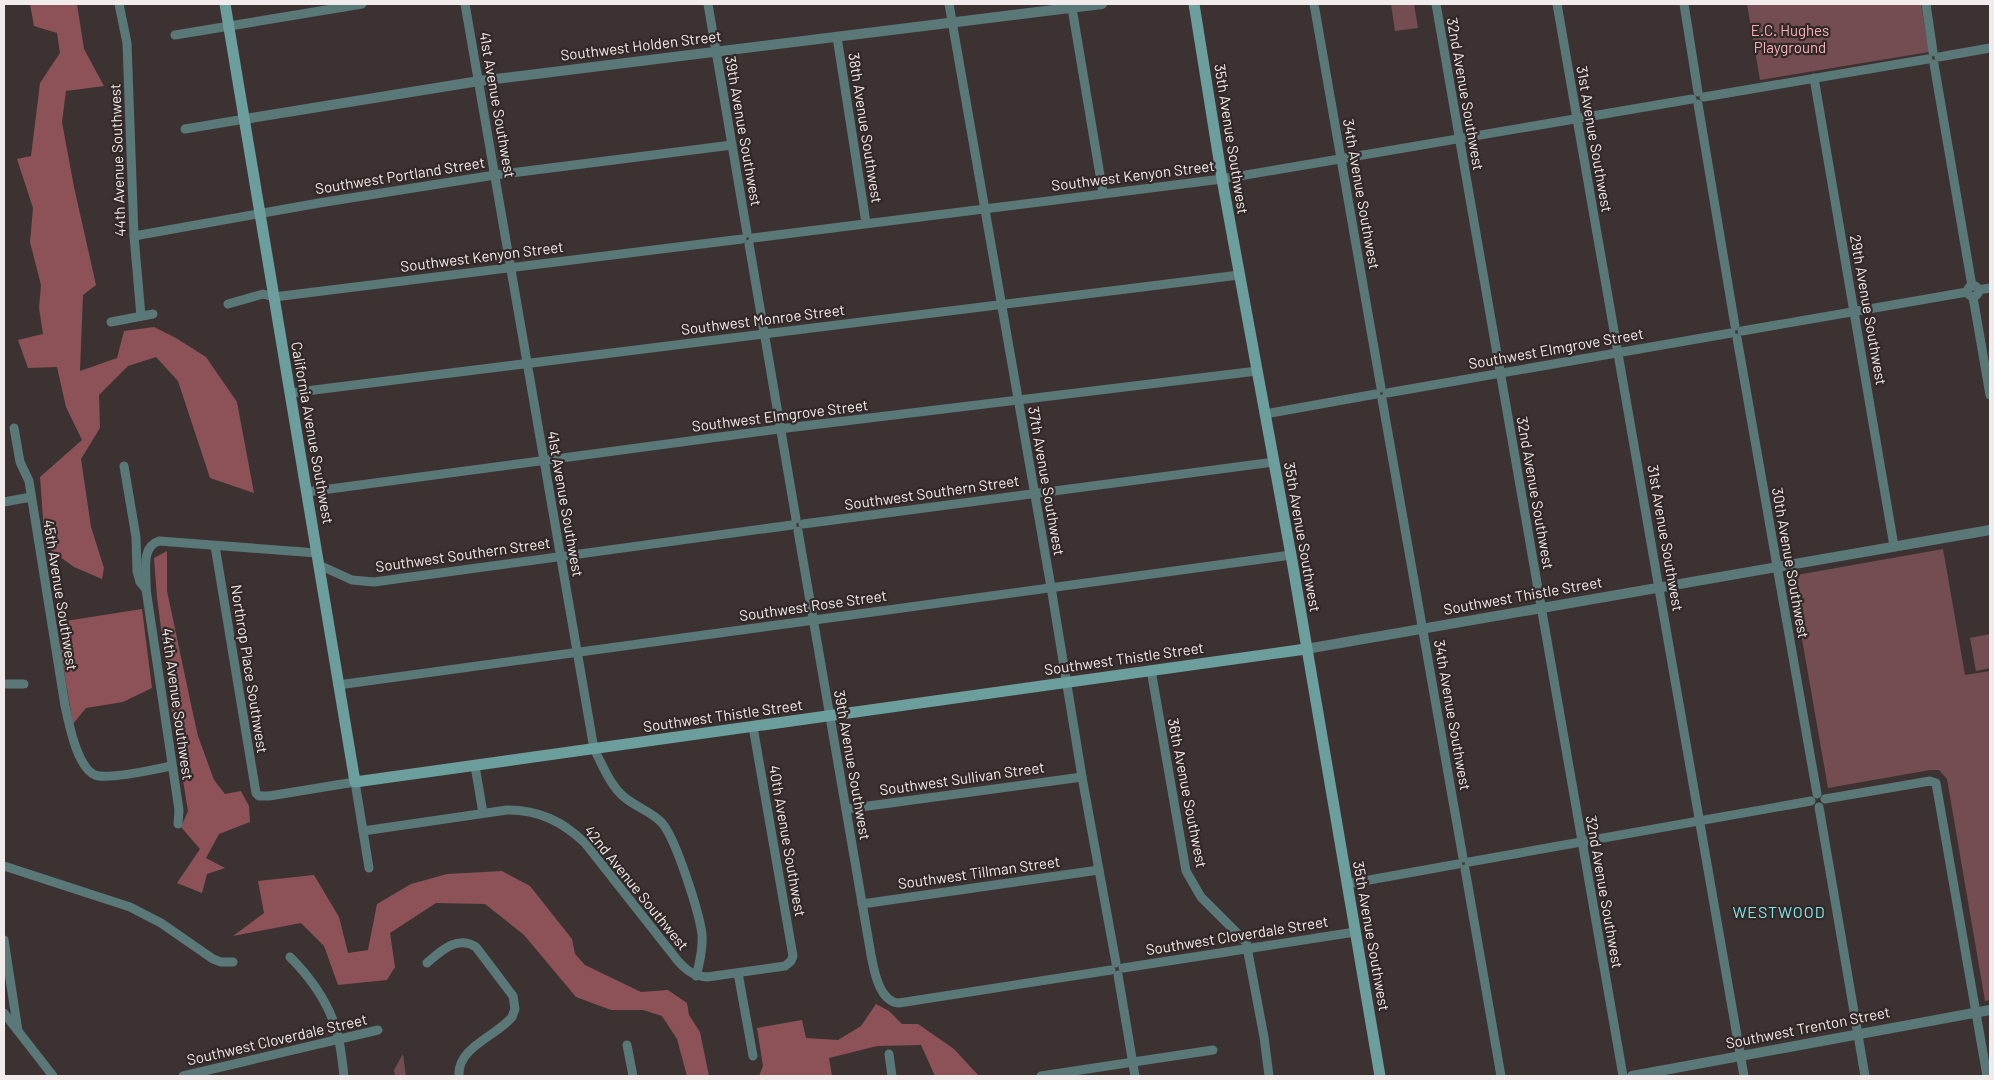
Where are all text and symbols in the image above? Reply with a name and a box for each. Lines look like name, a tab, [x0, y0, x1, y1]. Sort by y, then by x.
street label: 32nd Avenue Southwest	[1444, 16, 1488, 172]
park label: E.C. Hughes Playground	[1751, 21, 1829, 56]
street label: Southwest Holden Street	[559, 26, 722, 64]
street label: 41st Avenue Southwest	[476, 30, 520, 179]
street label: 38th Avenue Southwest	[845, 51, 887, 204]
street label: 39th Avenue Southwest	[722, 54, 766, 207]
street label: 35th Avenue Southwest	[1211, 62, 1253, 215]
street label: 31st Avenue Southwest	[1573, 64, 1617, 214]
street label: 44th Avenue Southwest	[105, 83, 129, 237]
street label: 34th Avenue Southwest	[1340, 117, 1384, 271]
street label: Southwest Portland Street	[314, 153, 486, 197]
street label: Southwest Kenyon Street	[1050, 156, 1215, 194]
street label: 29th Avenue Southwest	[1847, 233, 1891, 387]
street label: Southwest Kenyon Street	[399, 237, 564, 275]
street label: Southwest Monroe Street	[680, 300, 846, 338]
street label: Southwest Elmgrove Street	[1467, 324, 1645, 372]
street label: California Avenue Southwest	[288, 340, 338, 525]
street label: Southwest Elmgrove Street	[691, 395, 869, 435]
street label: 37th Avenue Southwest	[1025, 405, 1069, 557]
street label: 32nd Avenue Southwest	[1514, 415, 1558, 571]
street label: 41st Avenue Southwest	[544, 429, 588, 578]
street label: 35th Avenue Southwest	[1281, 460, 1325, 613]
street label: 31st Avenue Southwest	[1644, 463, 1688, 613]
street label: Southwest Southern Street	[843, 471, 1020, 513]
street label: 30th Avenue Southwest	[1769, 486, 1813, 640]
street label: 45th Avenue Southwest	[40, 518, 82, 672]
street label: Southwest Southern Street	[374, 533, 551, 575]
street label: Southwest Thistle Street	[1442, 572, 1604, 618]
street label: Northrop Place Southwest	[228, 583, 272, 754]
street label: Southwest Rose Street	[738, 586, 888, 624]
street label: 44th Avenue Southwest	[158, 627, 198, 781]
street label: Southwest Thistle Street	[1043, 638, 1205, 678]
street label: 34th Avenue Southwest	[1431, 638, 1475, 792]
street label: 39th Avenue Southwest	[831, 688, 875, 841]
street label: Southwest Thistle Street	[642, 695, 804, 735]
street label: 36th Avenue Southwest	[1165, 716, 1211, 869]
street label: Southwest Sullivan Street	[878, 758, 1046, 799]
street label: 40th Avenue Southwest	[766, 764, 810, 918]
street label: 32nd Avenue Southwest	[1583, 814, 1627, 970]
street label: 42nd Avenue Southwest	[581, 821, 693, 954]
street label: Southwest Tillman Street	[897, 852, 1061, 892]
street label: 35th Avenue Southwest	[1350, 859, 1394, 1012]
district label: WESTWOOD	[1732, 902, 1826, 921]
street label: Southwest Cloverdale Street	[1144, 912, 1329, 958]
street label: Southwest Trenton Street	[1724, 1002, 1892, 1052]
street label: Southwest Cloverdale Street	[185, 1010, 369, 1069]

